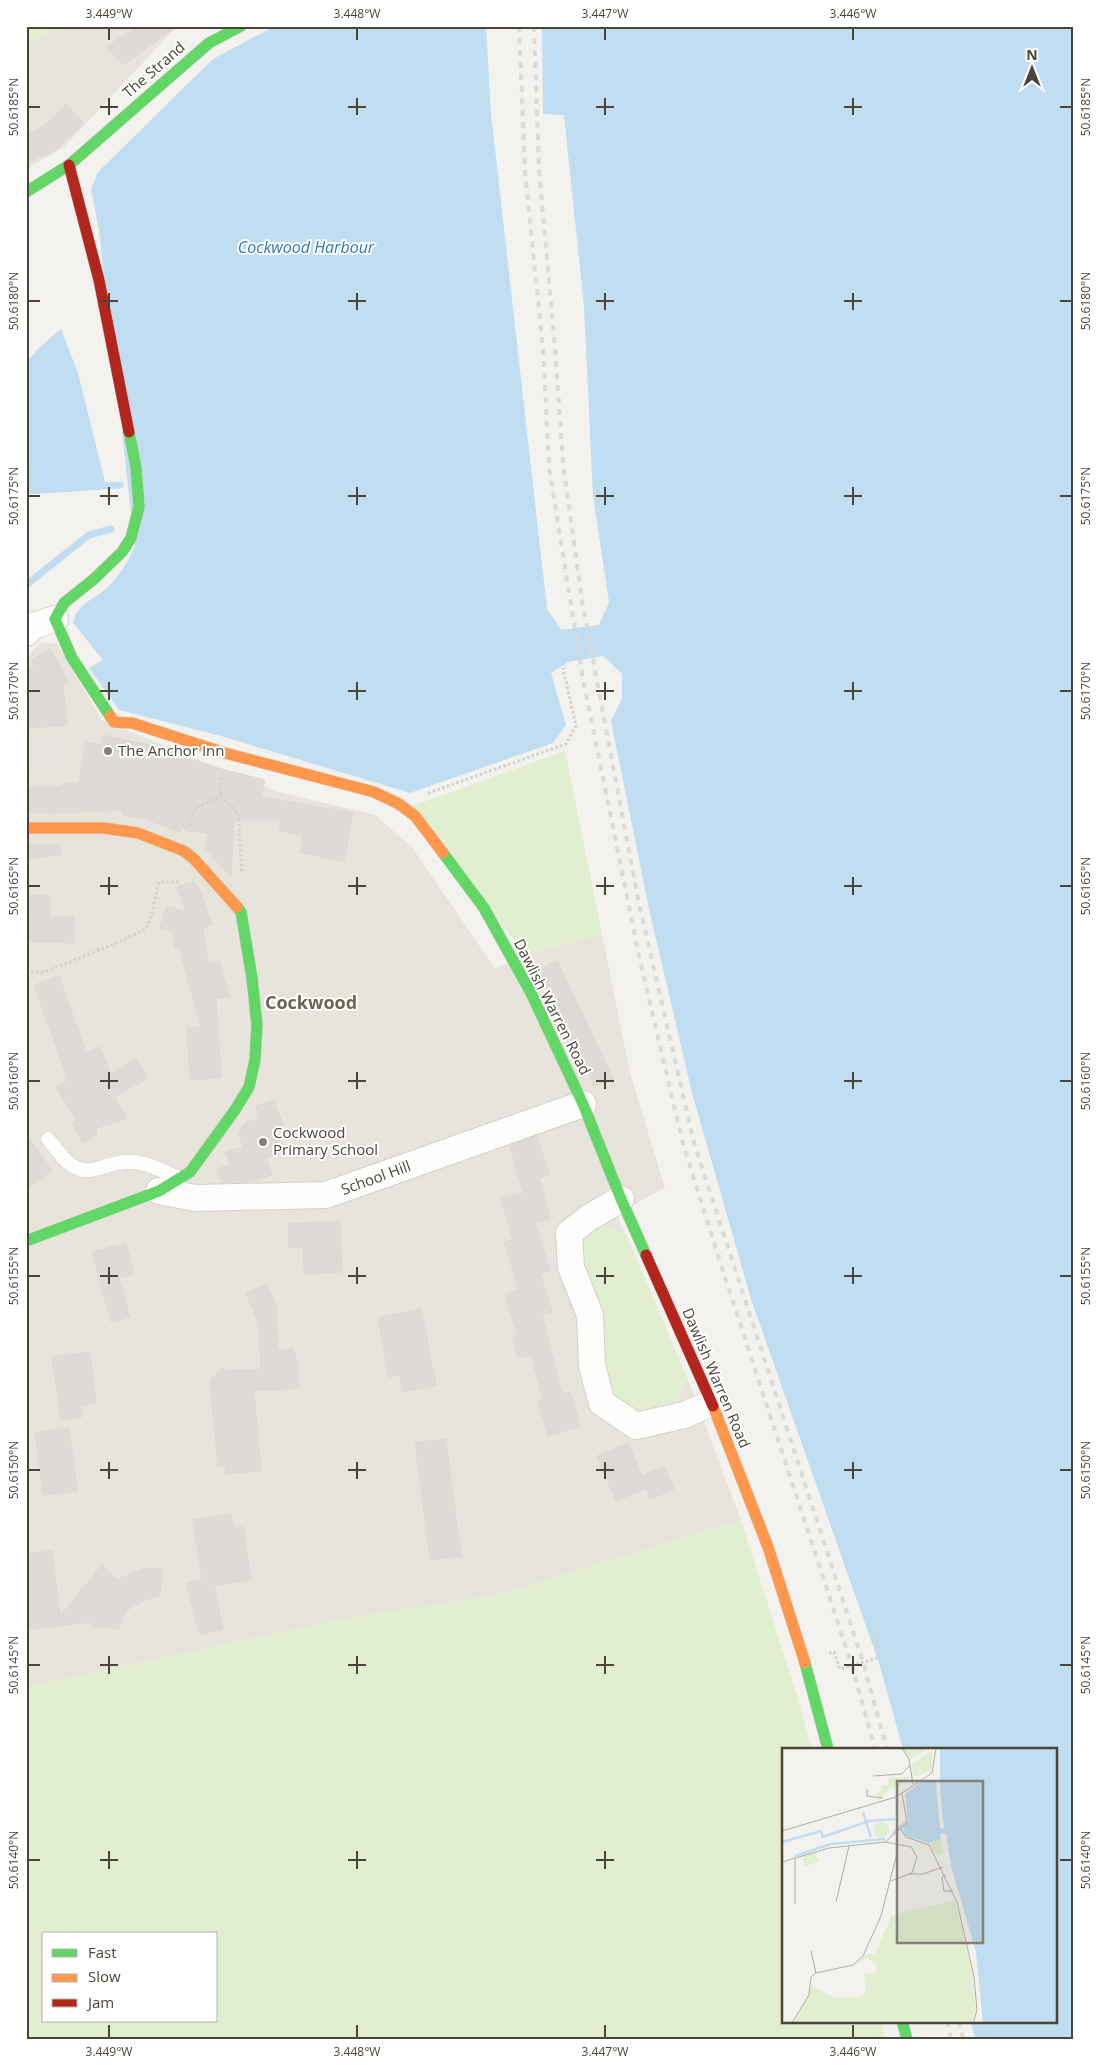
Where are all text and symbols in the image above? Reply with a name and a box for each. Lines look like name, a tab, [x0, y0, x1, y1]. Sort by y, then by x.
text: 3.449°W	[86, 5, 132, 22]
text: 3.448°W	[334, 5, 380, 22]
text: 3.447°W	[582, 5, 628, 22]
text: 3.446°W	[830, 5, 876, 22]
street label: The Strand	[118, 37, 189, 102]
north arrow	[1008, 42, 1058, 92]
text: N	[1026, 45, 1038, 64]
text: 50.6185°N	[5, 78, 22, 136]
text: 50.6185°N	[1077, 78, 1094, 136]
water label: Cockwood Harbour	[238, 236, 375, 258]
text: 50.6180°N	[5, 272, 22, 330]
text: 50.6180°N	[1077, 272, 1094, 330]
text: 50.6175°N	[5, 467, 22, 525]
text: 50.6175°N	[1077, 467, 1094, 525]
text: 50.6170°N	[5, 662, 22, 720]
text: 50.6170°N	[1077, 662, 1094, 720]
place label: The Anchor Inn	[118, 740, 225, 760]
marker: The Anchor Inn	[102, 745, 114, 757]
text: 50.6165°N	[5, 857, 22, 915]
text: 50.6165°N	[1077, 857, 1094, 915]
street label: Dawlish Warren Road	[510, 935, 596, 1078]
district label: Cockwood	[265, 990, 357, 1014]
text: 50.6160°N	[5, 1052, 22, 1110]
text: 50.6160°N	[1077, 1052, 1094, 1110]
place label: Cockwood Primary School	[273, 1122, 378, 1159]
marker: Cockwood Primary School	[257, 1136, 269, 1148]
street label: School Hill	[338, 1155, 413, 1199]
text: 50.6155°N	[5, 1247, 22, 1305]
text: 50.6155°N	[1077, 1247, 1094, 1305]
street label: Dawlish Warren Road	[678, 1304, 756, 1451]
text: 50.6150°N	[5, 1441, 22, 1499]
text: 50.6150°N	[1077, 1441, 1094, 1499]
text: 50.6145°N	[5, 1636, 22, 1694]
text: 50.6145°N	[1077, 1636, 1094, 1694]
inset map	[782, 1748, 1058, 2022]
text: 50.6140°N	[5, 1831, 22, 1889]
text: 50.6140°N	[1077, 1831, 1094, 1889]
legend	[42, 1932, 218, 2022]
text: Fast	[88, 1942, 117, 1962]
text: Slow	[88, 1966, 121, 1986]
text: Jam	[86, 1992, 114, 2012]
text: 3.449°W	[86, 2043, 132, 2060]
text: 3.448°W	[334, 2043, 380, 2060]
text: 3.447°W	[582, 2043, 628, 2060]
text: 3.446°W	[830, 2043, 876, 2060]

